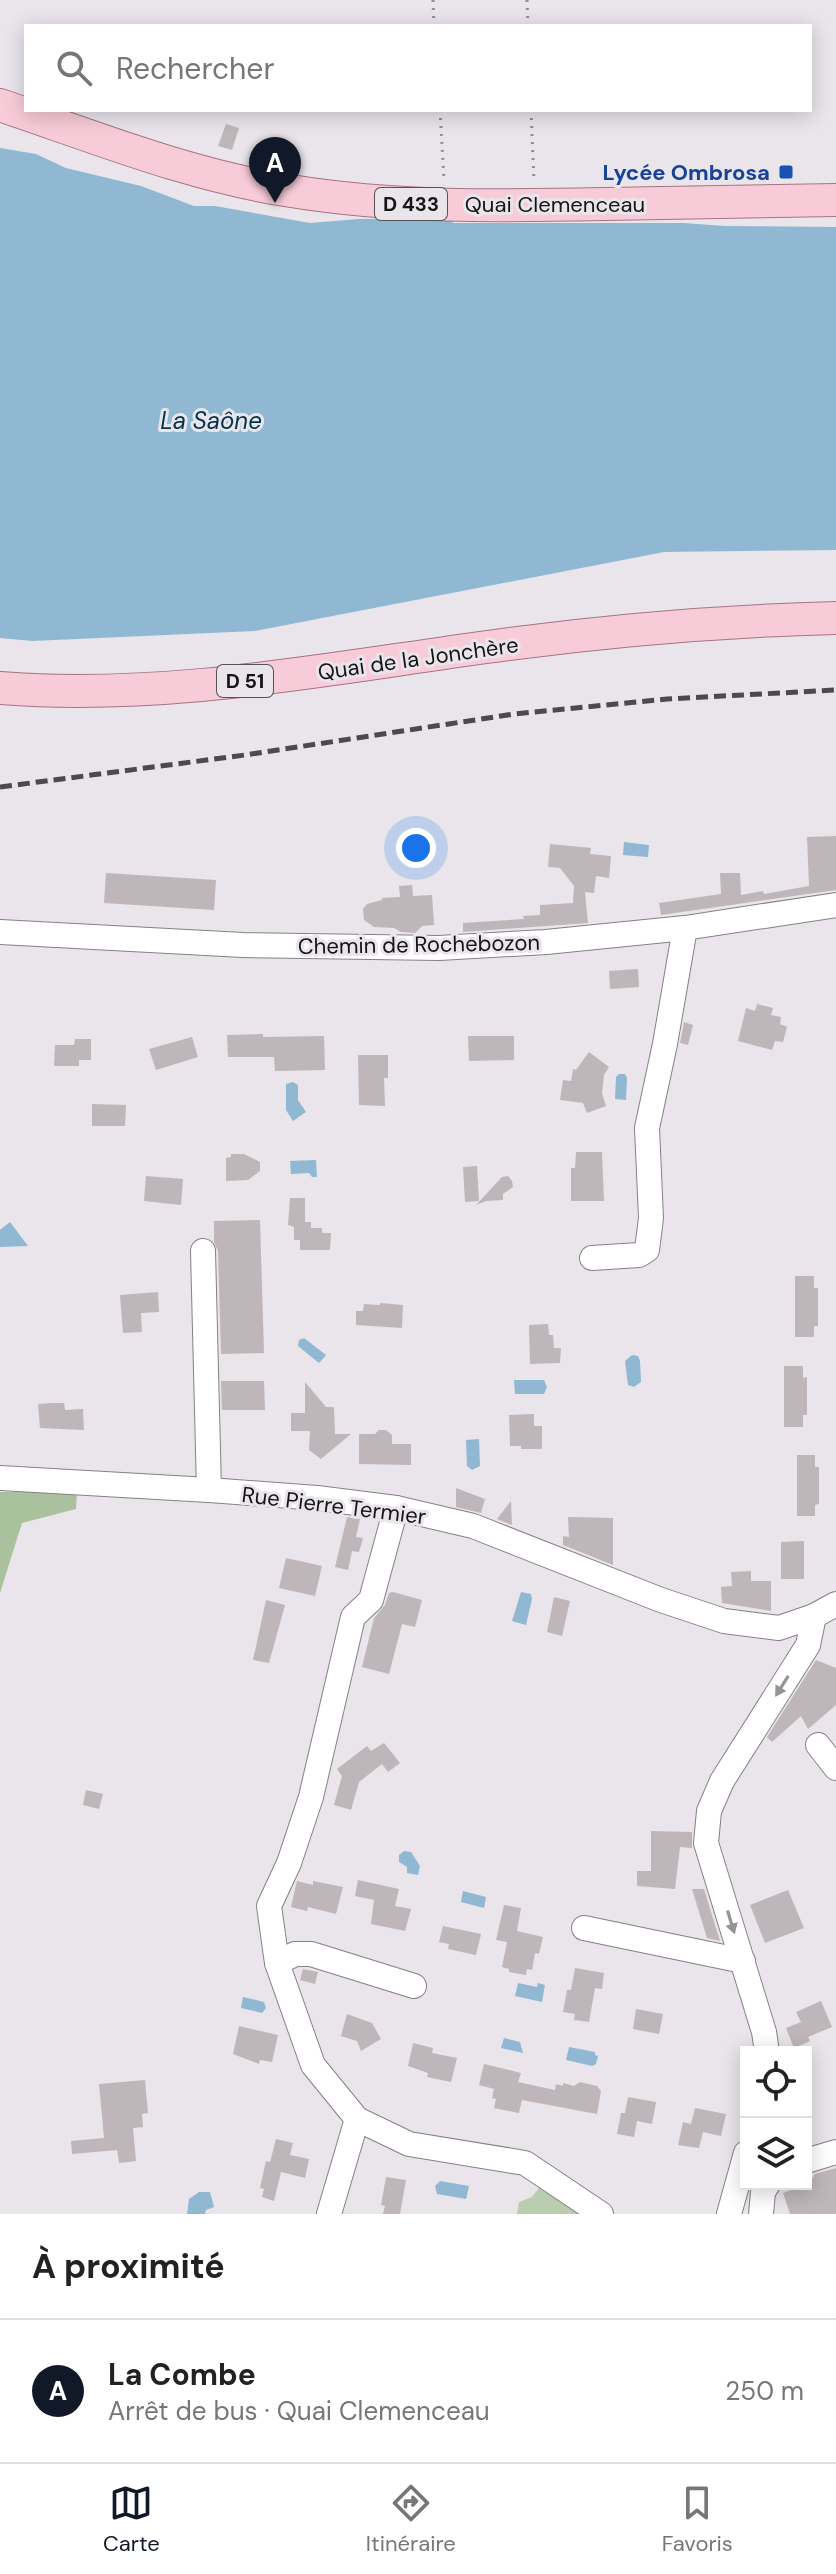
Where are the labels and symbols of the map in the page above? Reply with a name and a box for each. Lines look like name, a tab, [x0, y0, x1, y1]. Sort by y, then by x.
pin: A	[249, 137, 301, 203]
place label: Lycée Ombrosa	[603, 158, 770, 187]
marker: Lycée Ombrosa	[777, 163, 795, 181]
road number: D 433	[375, 188, 447, 220]
street label: Quai Clemenceau	[465, 190, 645, 219]
water label: La Saône	[160, 405, 262, 436]
street label: Quai de la Jonchère	[316, 630, 520, 687]
road number: D 51	[217, 665, 273, 697]
your location	[396, 828, 436, 868]
street label: Chemin de Rochebozon	[298, 928, 540, 961]
street label: Rue Pierre Termier	[240, 1480, 428, 1531]
one-way arrow	[775, 1675, 789, 1697]
one-way arrow	[725, 1911, 738, 1935]

